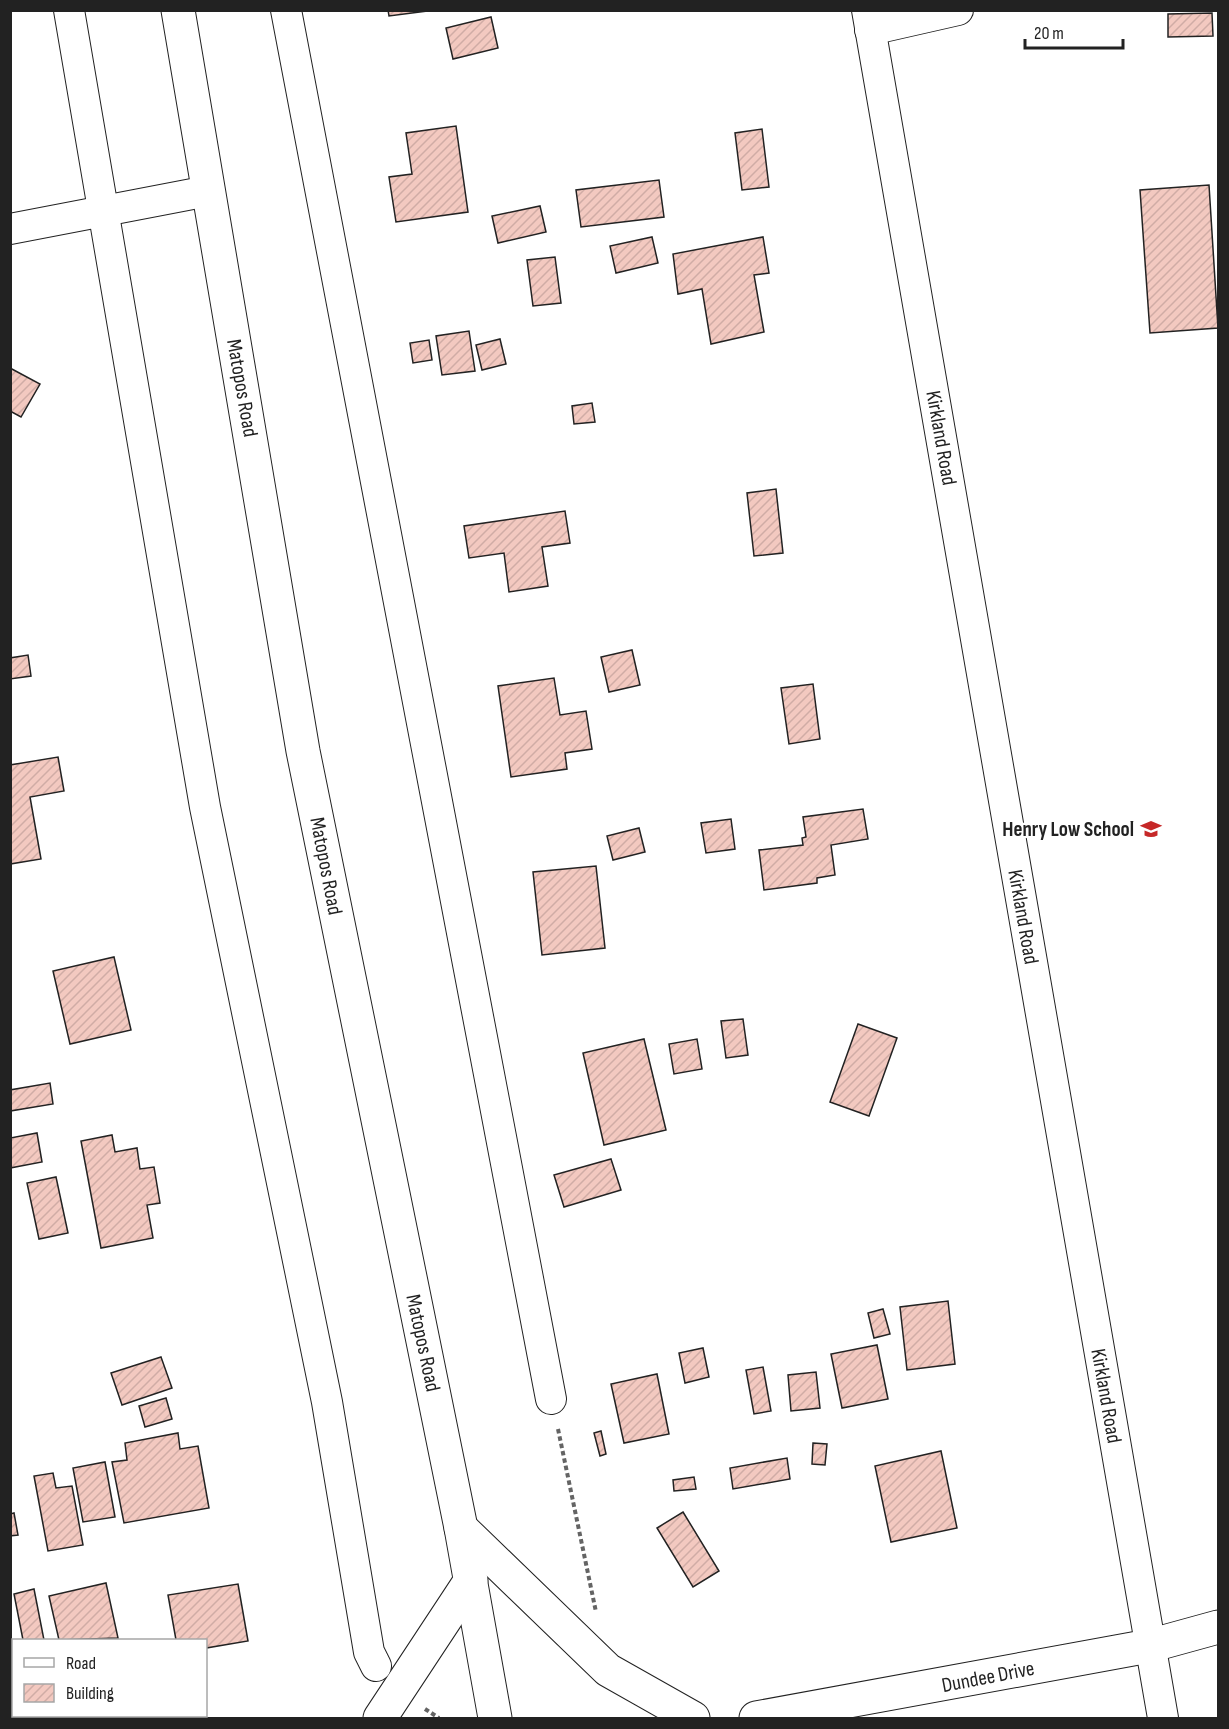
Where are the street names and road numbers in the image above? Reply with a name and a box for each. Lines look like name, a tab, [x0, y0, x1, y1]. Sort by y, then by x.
street label: Matopos Road	[221, 337, 263, 439]
street label: Kirkland Road	[920, 389, 962, 487]
street label: Matopos Road	[304, 815, 348, 917]
street label: Kirkland Road	[1002, 868, 1044, 966]
street label: Matopos Road	[401, 1292, 445, 1394]
street label: Kirkland Road	[1085, 1347, 1127, 1445]
street label: Dundee Drive	[940, 1656, 1036, 1698]

